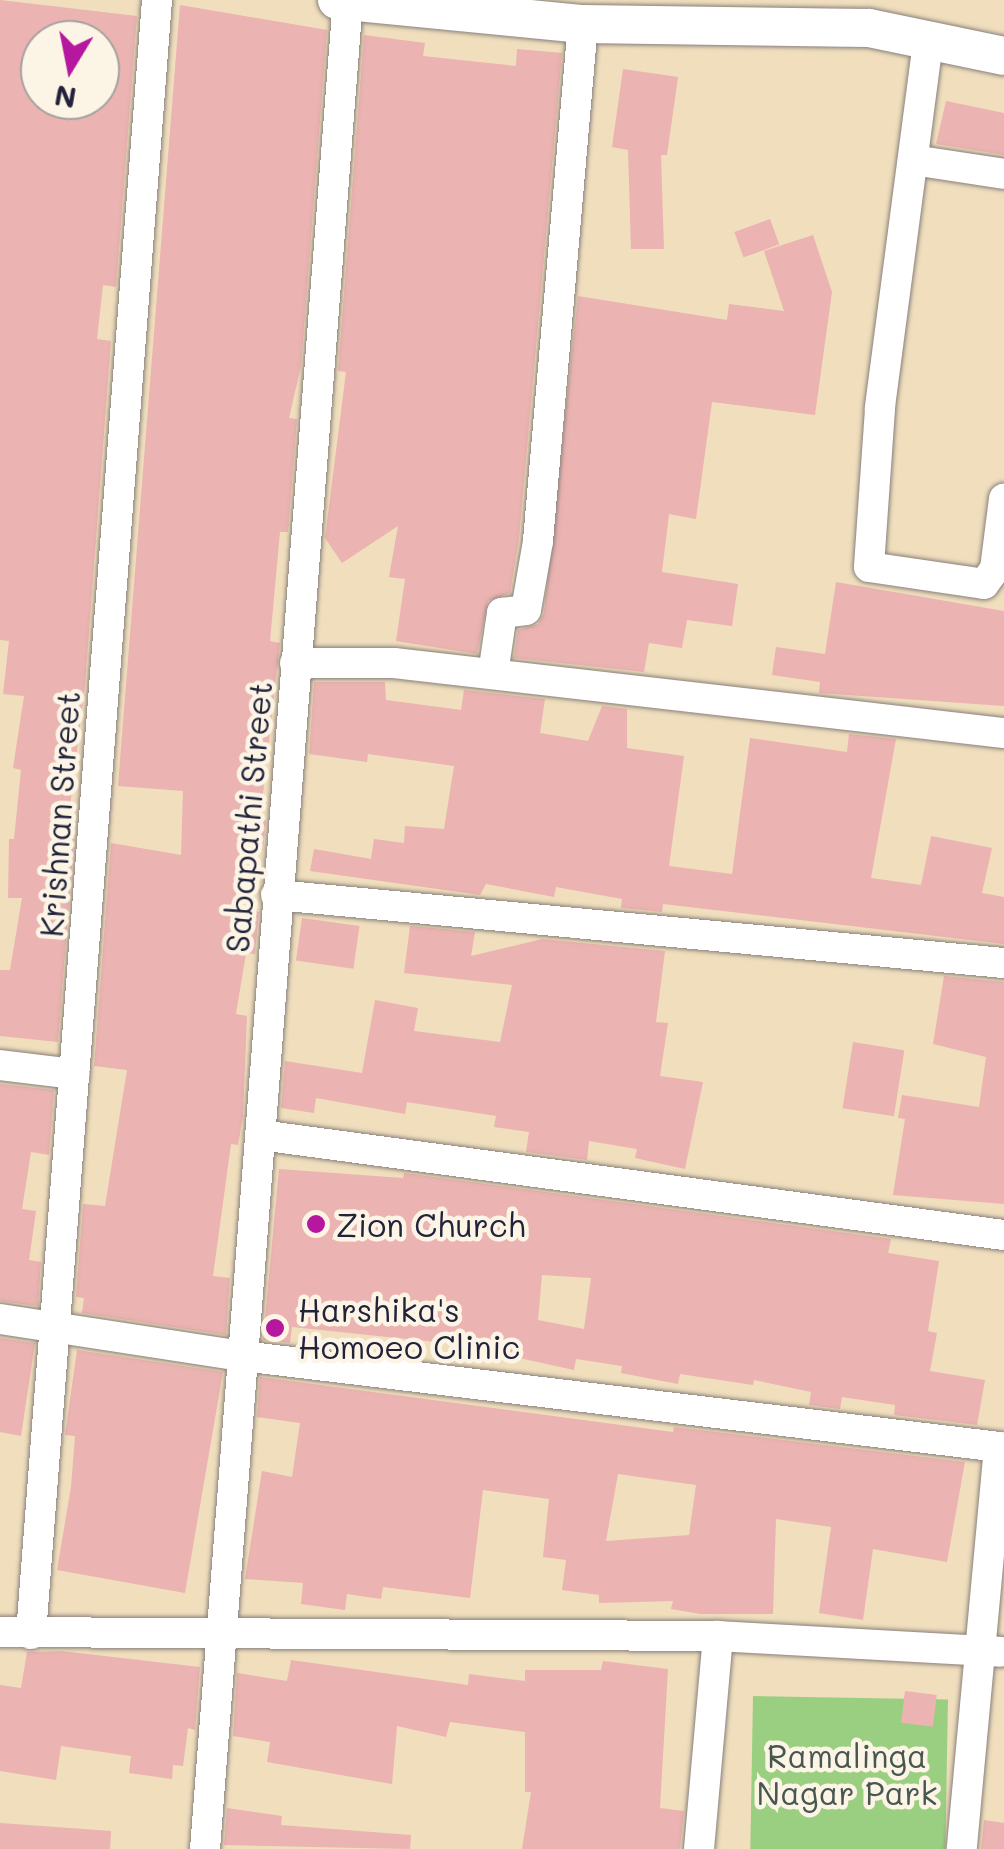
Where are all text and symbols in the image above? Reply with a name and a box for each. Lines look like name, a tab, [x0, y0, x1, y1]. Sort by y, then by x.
north arrow	[20, 20, 120, 120]
text: N	[52, 78, 79, 117]
street label: Sabapathi Street	[217, 680, 279, 954]
street label: Krishnan Street	[31, 690, 87, 938]
place label: Zion Church	[336, 1205, 526, 1243]
marker: Zion Church	[305, 1213, 327, 1235]
place label: Harshika's Homoeo Clinic	[298, 1291, 520, 1366]
marker: Harshika's Homoeo Clinic	[262, 1315, 288, 1341]
park label: Ramalinga Nagar Park	[757, 1737, 937, 1812]

